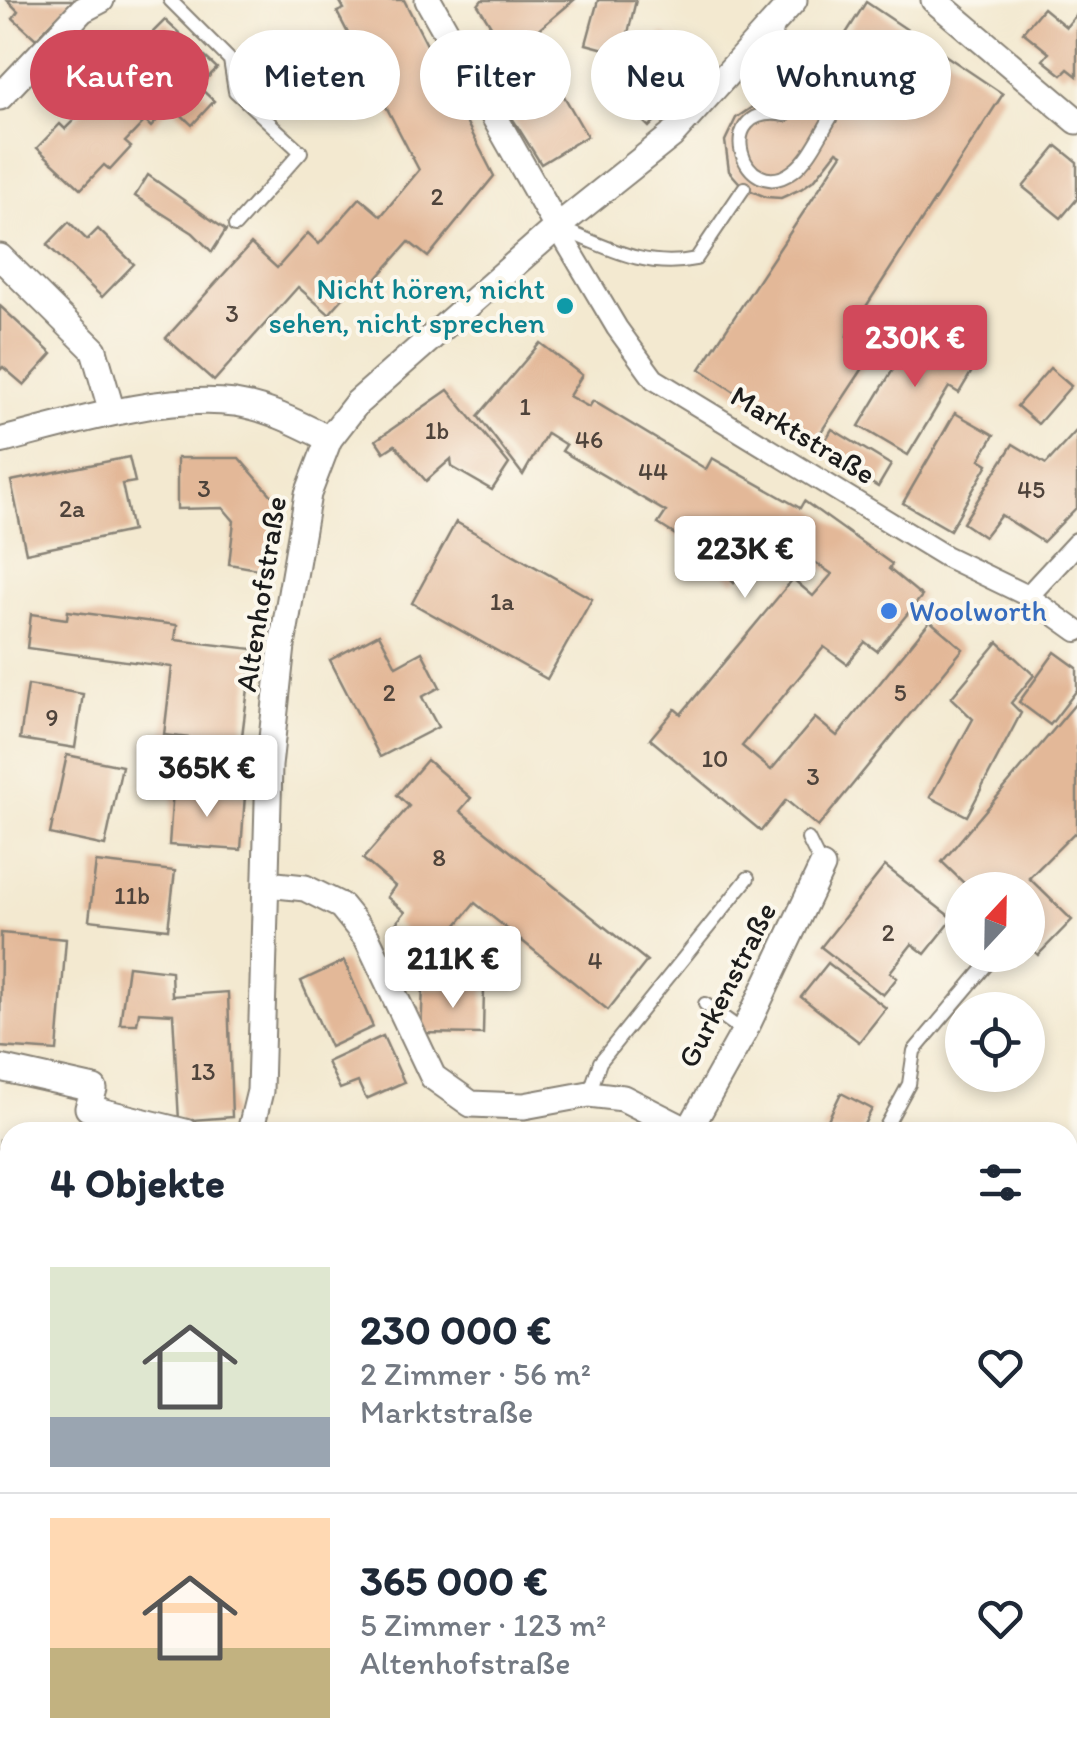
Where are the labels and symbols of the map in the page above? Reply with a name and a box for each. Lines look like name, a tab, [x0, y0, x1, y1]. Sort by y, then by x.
house number: 2	[430, 181, 444, 211]
place label: Nicht hören, nicht sehen, nicht sprechen	[268, 270, 545, 341]
marker: Nicht hören, nicht sehen, nicht sprechen	[554, 295, 576, 317]
house number: 3	[225, 298, 239, 328]
pin: 230K €	[834, 305, 996, 390]
street label: Marktstraße	[724, 377, 882, 492]
house number: 1	[519, 391, 531, 421]
house number: 1b	[425, 415, 449, 445]
house number: 46	[575, 424, 603, 454]
house number: 44	[638, 456, 668, 486]
house number: 3	[197, 473, 211, 503]
house number: 45	[1017, 474, 1045, 504]
house number: 2a	[59, 493, 85, 523]
street label: Altenhofstraße	[227, 494, 294, 694]
pin: 223K €	[664, 516, 826, 601]
house number: 1a	[490, 586, 514, 616]
place label: Woolworth	[909, 592, 1047, 629]
marker: Woolworth	[878, 600, 900, 622]
house number: 2	[382, 677, 396, 707]
house number: 5	[893, 677, 907, 707]
house number: 9	[45, 702, 59, 732]
pin: 365K €	[126, 735, 288, 820]
house number: 10	[701, 743, 729, 773]
house number: 3	[806, 761, 820, 791]
house number: 8	[432, 842, 446, 872]
north arrow	[945, 872, 1045, 972]
house number: 11b	[114, 880, 150, 910]
street label: Gurkenstraße	[669, 896, 784, 1074]
house number: 2	[881, 917, 895, 947]
pin: 211K €	[372, 926, 534, 1011]
house number: 4	[587, 945, 603, 975]
house number: 13	[190, 1056, 216, 1086]

